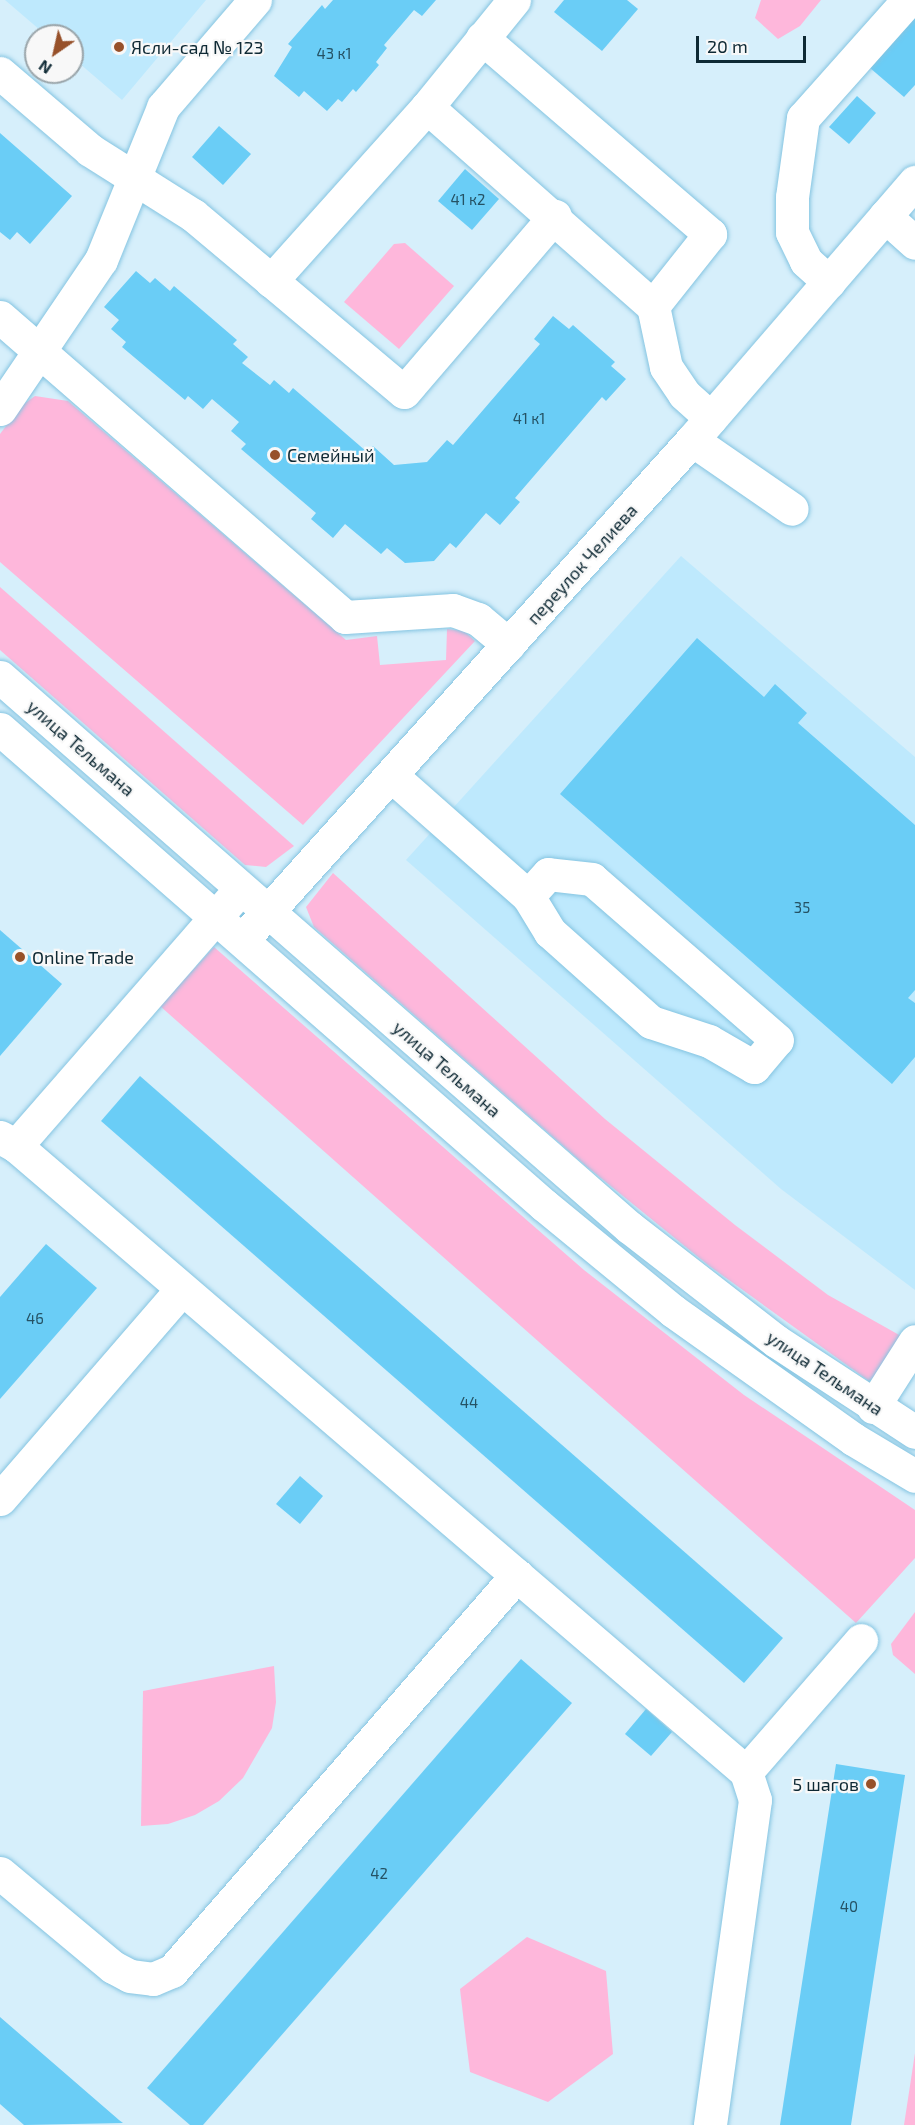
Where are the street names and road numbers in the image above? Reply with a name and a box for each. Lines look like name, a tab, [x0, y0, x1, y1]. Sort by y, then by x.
street label: переулок Челиева	[522, 499, 642, 629]
street label: улица Тельмана	[23, 695, 139, 801]
street label: улица Тельмана	[389, 1016, 505, 1122]
street label: улица Тельмана	[763, 1326, 887, 1420]

